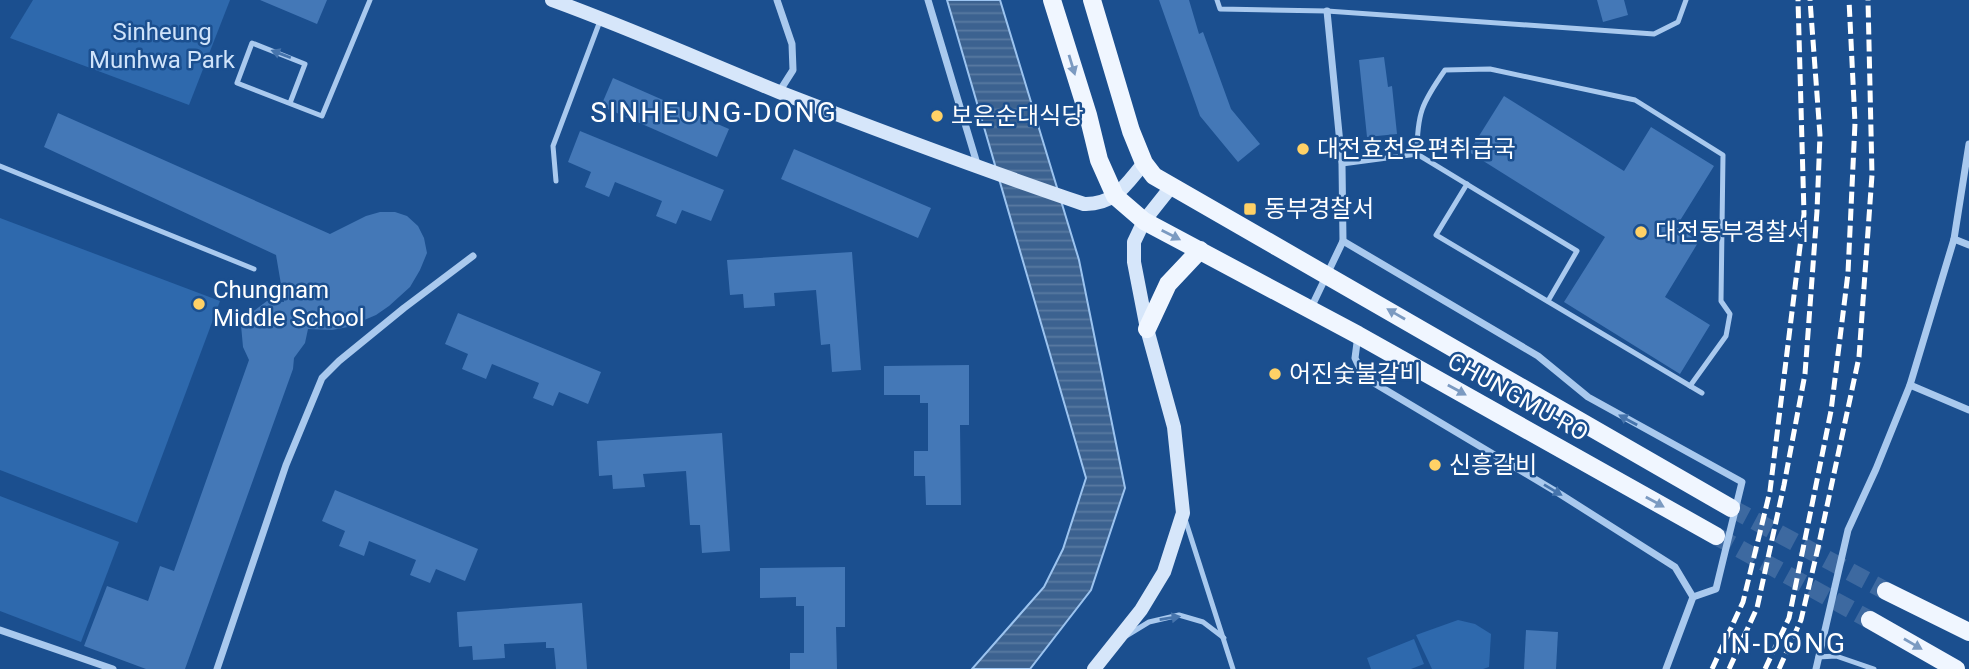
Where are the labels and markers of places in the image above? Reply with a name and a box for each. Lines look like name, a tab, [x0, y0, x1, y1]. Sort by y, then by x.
place label: 보은순대식당	[951, 102, 1083, 130]
marker: 보은순대식당	[929, 108, 945, 124]
place label: 대전효천우편취급국	[1317, 135, 1516, 163]
marker: 대전효천우편취급국	[1295, 141, 1311, 157]
place label: 동부경찰서	[1264, 195, 1374, 223]
marker: 동부경찰서	[1242, 201, 1258, 217]
place label: 대전동부경찰서	[1655, 218, 1810, 246]
marker: 대전동부경찰서	[1633, 224, 1649, 240]
place label: Chungnam Middle School	[213, 276, 365, 332]
marker: Chungnam Middle School	[191, 296, 207, 312]
place label: 어진숯불갈비	[1289, 360, 1421, 388]
marker: 어진숯불갈비	[1267, 366, 1283, 382]
place label: 신흥갈비	[1449, 451, 1537, 479]
marker: 신흥갈비	[1427, 457, 1443, 473]

